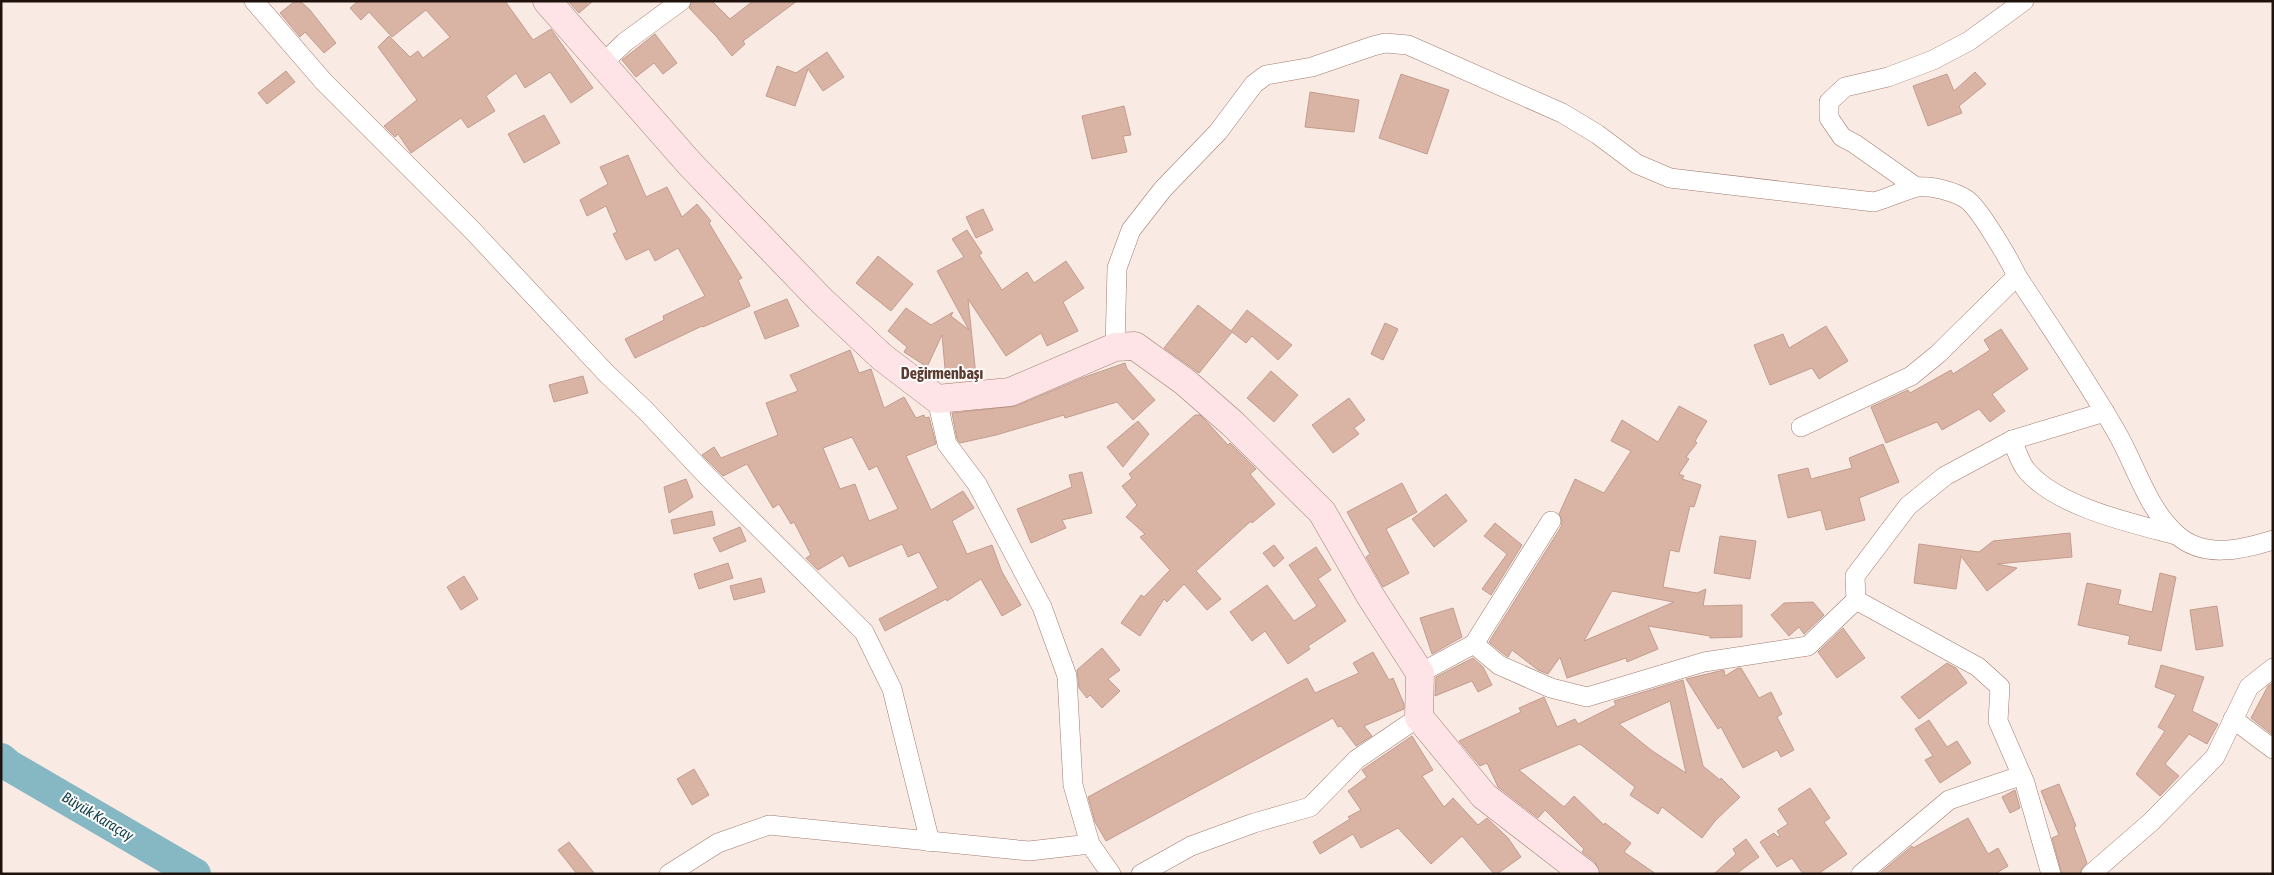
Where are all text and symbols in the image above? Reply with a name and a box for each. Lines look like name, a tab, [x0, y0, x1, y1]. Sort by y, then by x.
district label: Değirmenbaşı	[901, 364, 984, 382]
water label: Büyük Karaçay	[59, 788, 137, 844]

